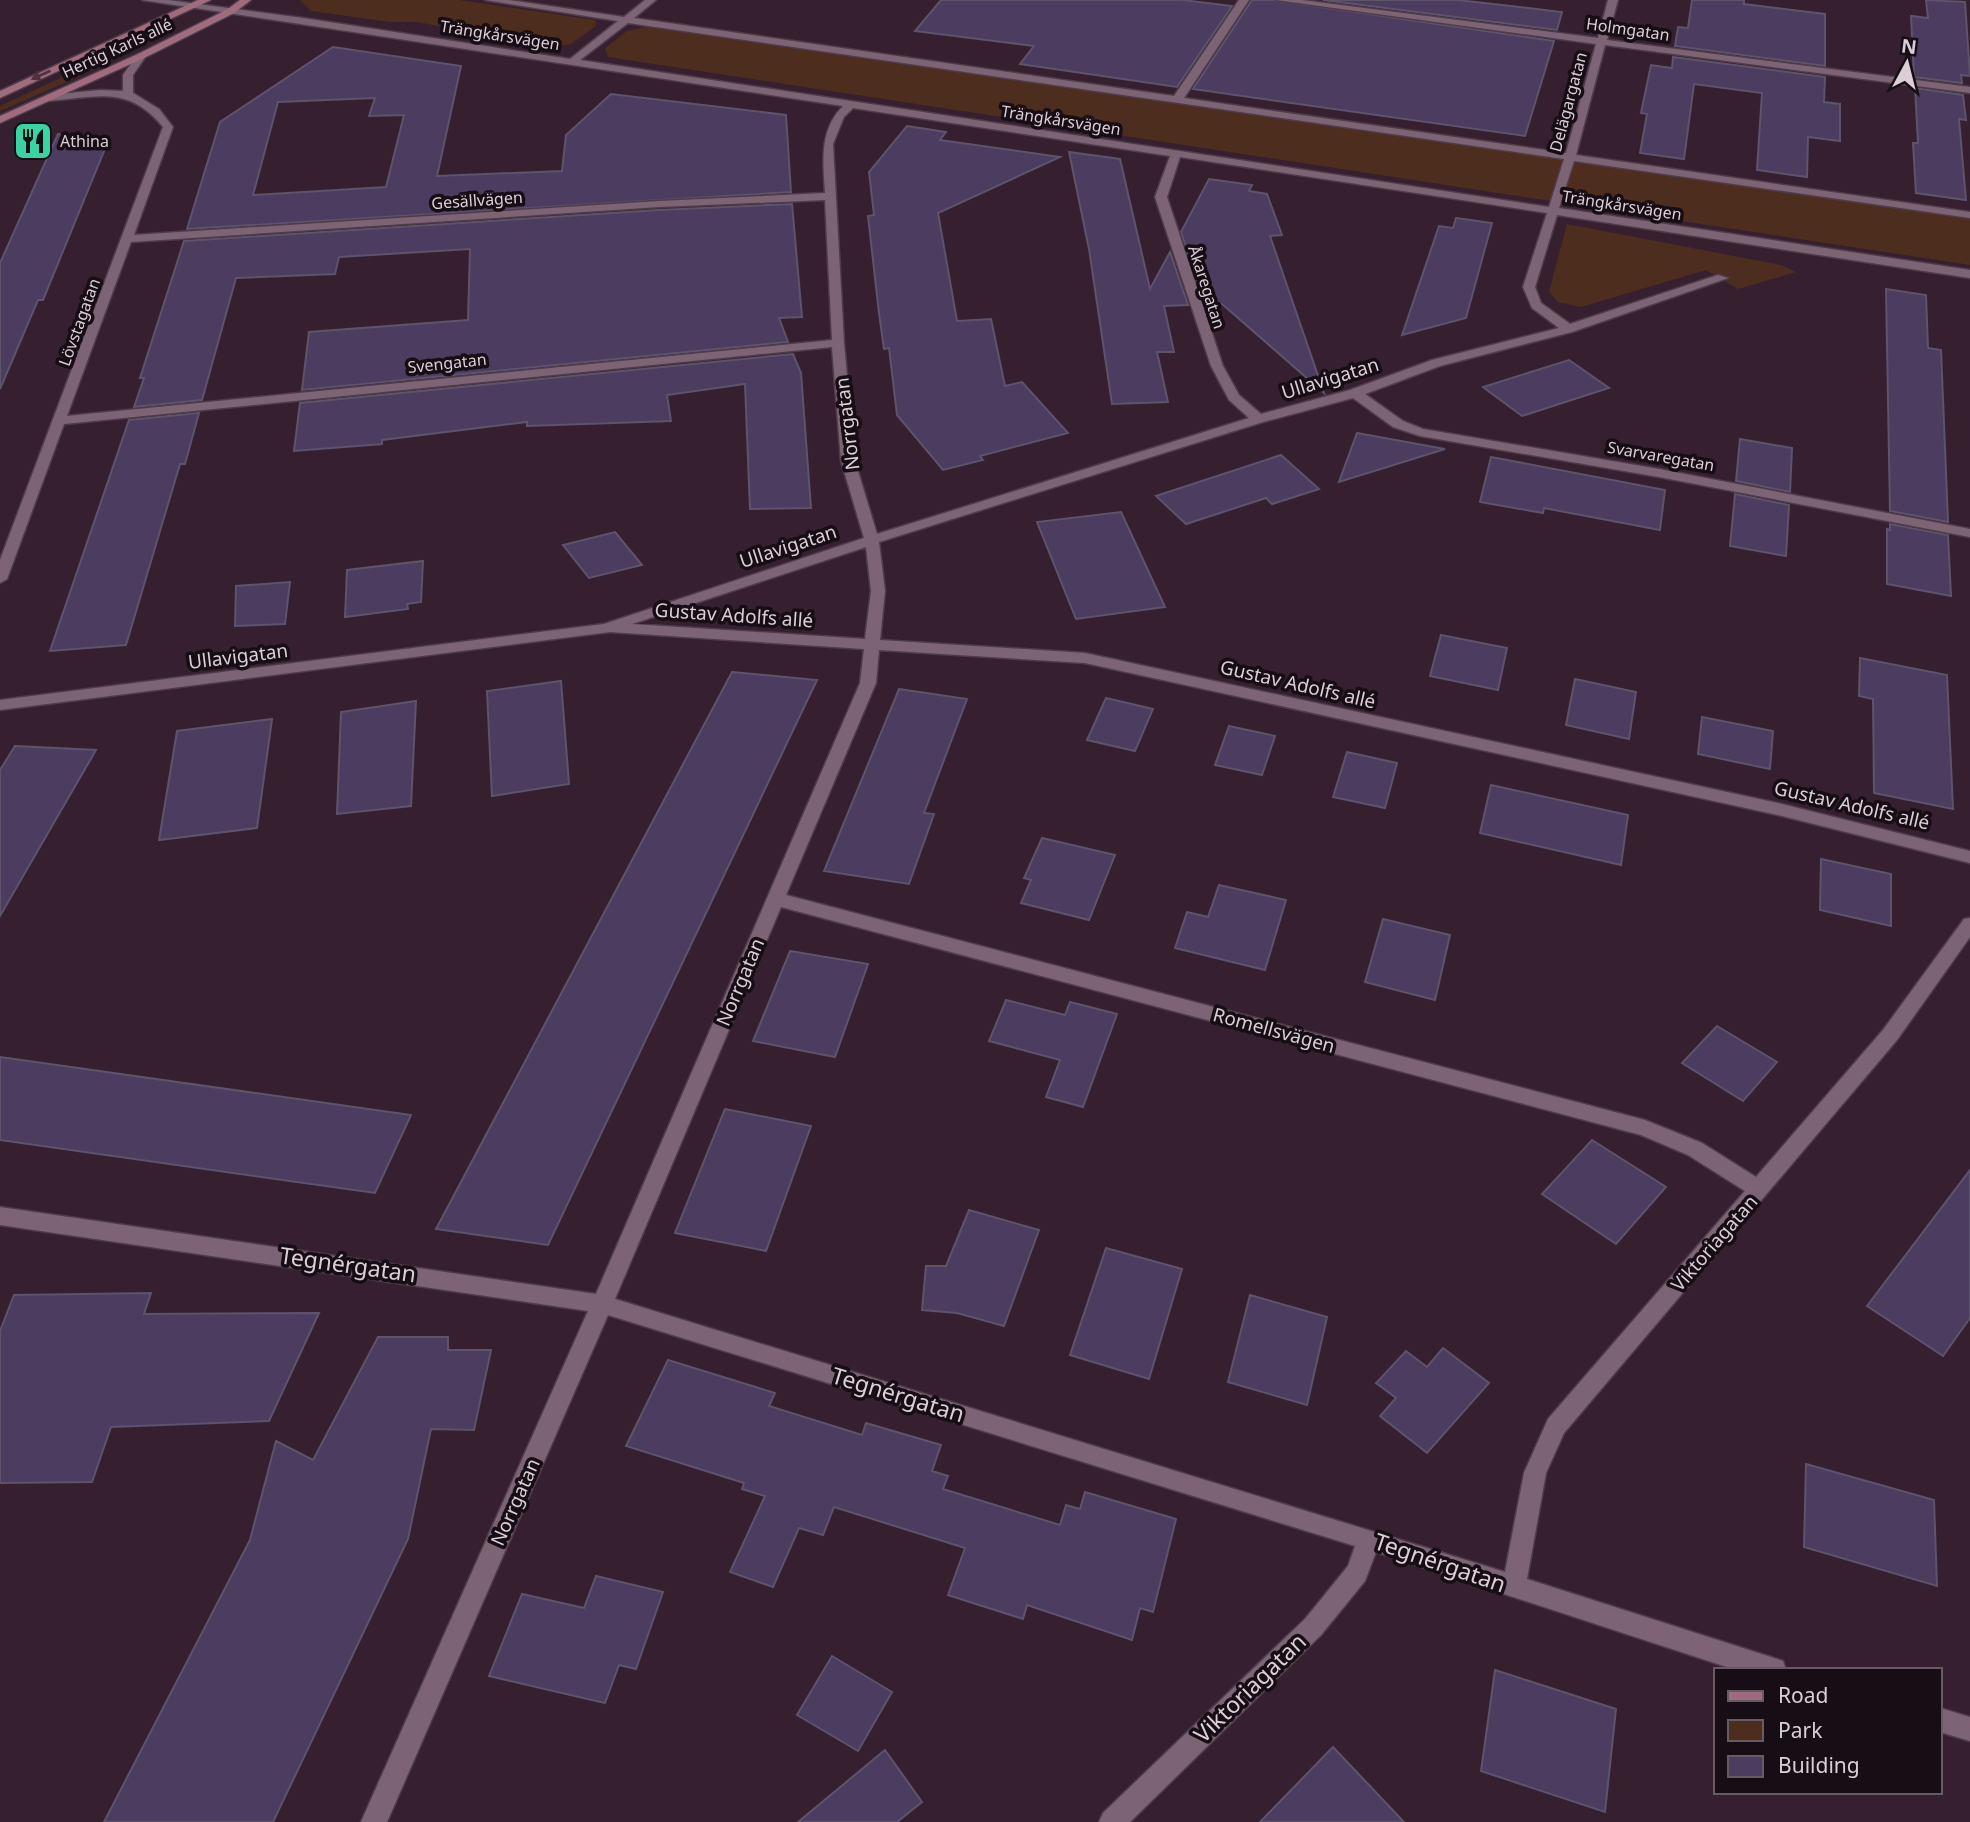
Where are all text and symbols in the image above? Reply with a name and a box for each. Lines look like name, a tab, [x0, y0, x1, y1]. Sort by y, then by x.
street label: Holmgatan	[1585, 12, 1671, 46]
street label: Hertig Karls allé	[58, 13, 176, 83]
street label: Trängkårsvägen	[439, 15, 561, 55]
north arrow	[1872, 28, 1942, 98]
text: N	[1900, 32, 1918, 60]
street label: Delägargatan	[1544, 50, 1592, 154]
one-way arrow	[31, 70, 52, 81]
street label: Trängkårsvägen	[1000, 100, 1122, 140]
restaurant icon: Athina	[12, 120, 54, 162]
place label: Athina	[60, 130, 109, 152]
street label: Trängkårsvägen	[1561, 185, 1683, 225]
street label: Gesällvägen	[431, 186, 523, 214]
street label: Åkaregatan	[1183, 242, 1231, 332]
street label: Lövstagatan	[53, 275, 105, 369]
street label: Svengatan	[406, 348, 488, 378]
street label: Ullavigatan	[1278, 351, 1382, 405]
street label: Norrgatan	[828, 376, 866, 472]
street label: Svarvaregatan	[1606, 436, 1716, 476]
street label: Ullavigatan	[736, 518, 840, 574]
street label: Gustav Adolfs allé	[654, 596, 814, 634]
street label: Ullavigatan	[187, 637, 289, 675]
street label: Gustav Adolfs allé	[1218, 653, 1378, 715]
street label: Gustav Adolfs allé	[1772, 774, 1932, 836]
street label: Norrgatan	[710, 934, 770, 1030]
street label: Romellsvägen	[1210, 1001, 1338, 1059]
street label: Viktoriagatan	[1665, 1189, 1763, 1297]
street label: Tegnérgatan	[278, 1239, 418, 1289]
street label: Tegnérgatan	[828, 1359, 969, 1429]
street label: Norrgatan	[484, 1454, 546, 1550]
street label: Tegnérgatan	[1370, 1525, 1510, 1600]
street label: Viktoriagatan	[1186, 1625, 1313, 1749]
legend	[1714, 1668, 1942, 1794]
text: Road	[1778, 1681, 1828, 1709]
text: Park	[1778, 1716, 1823, 1744]
text: Building	[1778, 1751, 1860, 1779]

